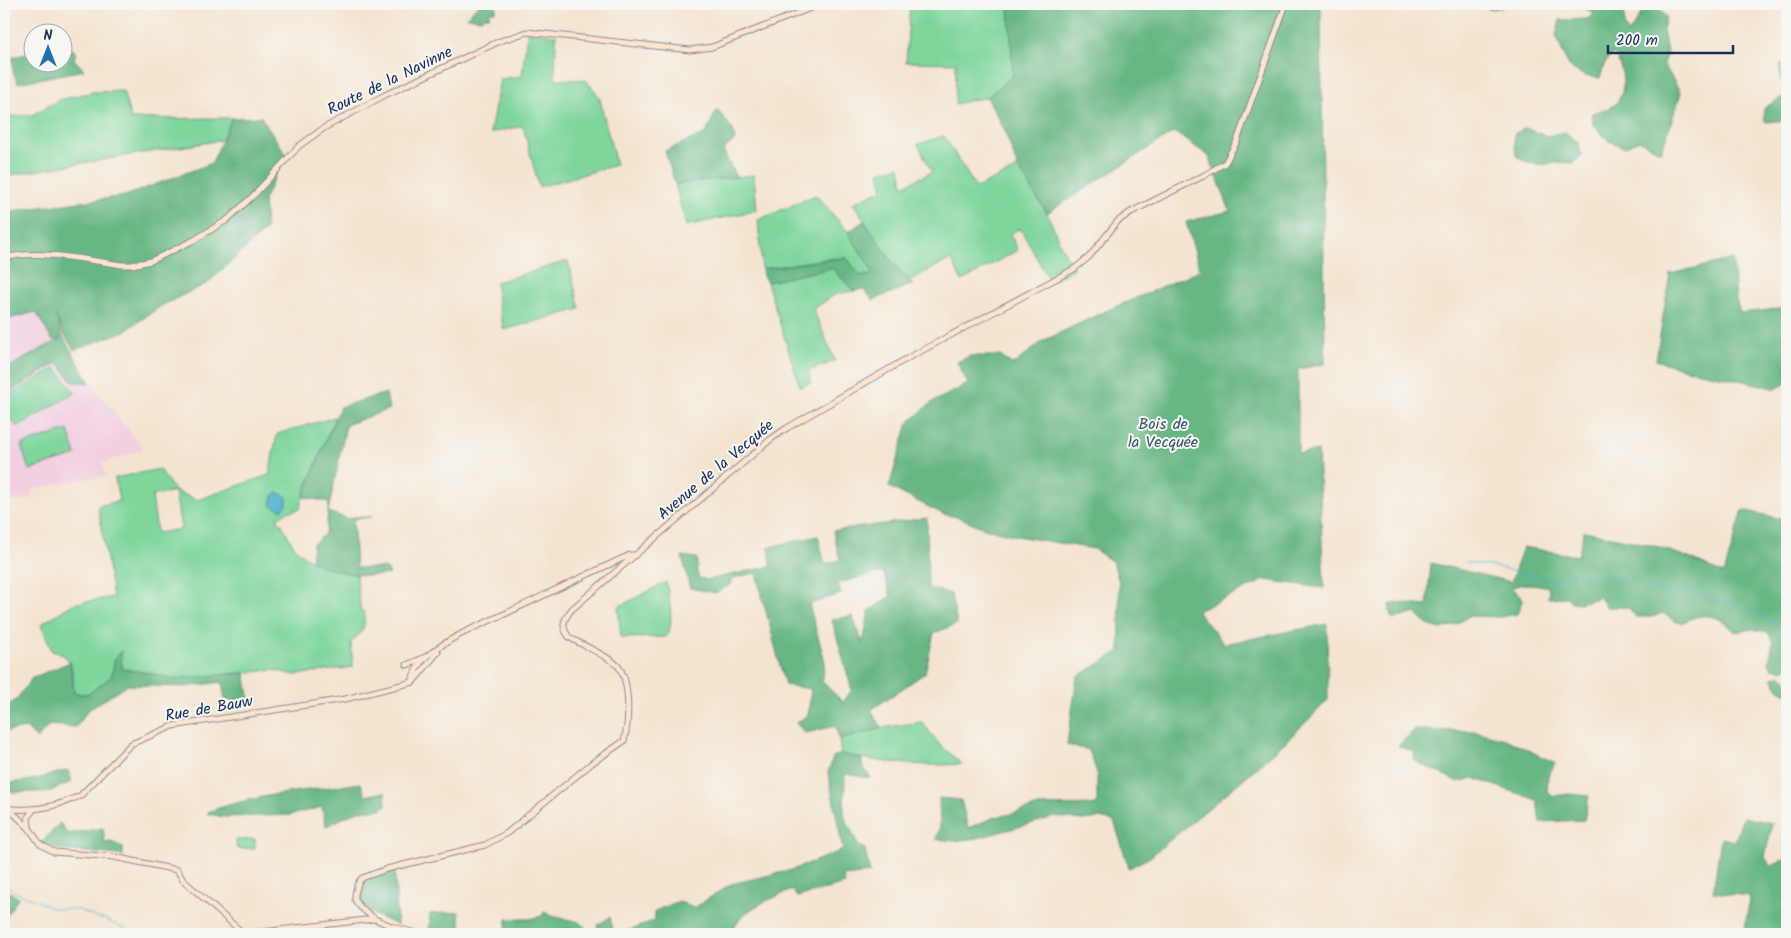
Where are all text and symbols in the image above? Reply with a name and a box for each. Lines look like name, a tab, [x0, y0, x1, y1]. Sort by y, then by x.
north arrow	[22, 22, 72, 72]
scale bar	[1608, 22, 1734, 54]
text: N	[44, 25, 53, 47]
text: 200 m	[1616, 29, 1658, 53]
street label: Route de la Navinne	[323, 40, 457, 122]
park label: Bois de la Vecquée	[1128, 412, 1198, 455]
street label: Avenue de la Vecquée	[652, 414, 780, 526]
street label: Rue de Bauw	[163, 689, 255, 729]

